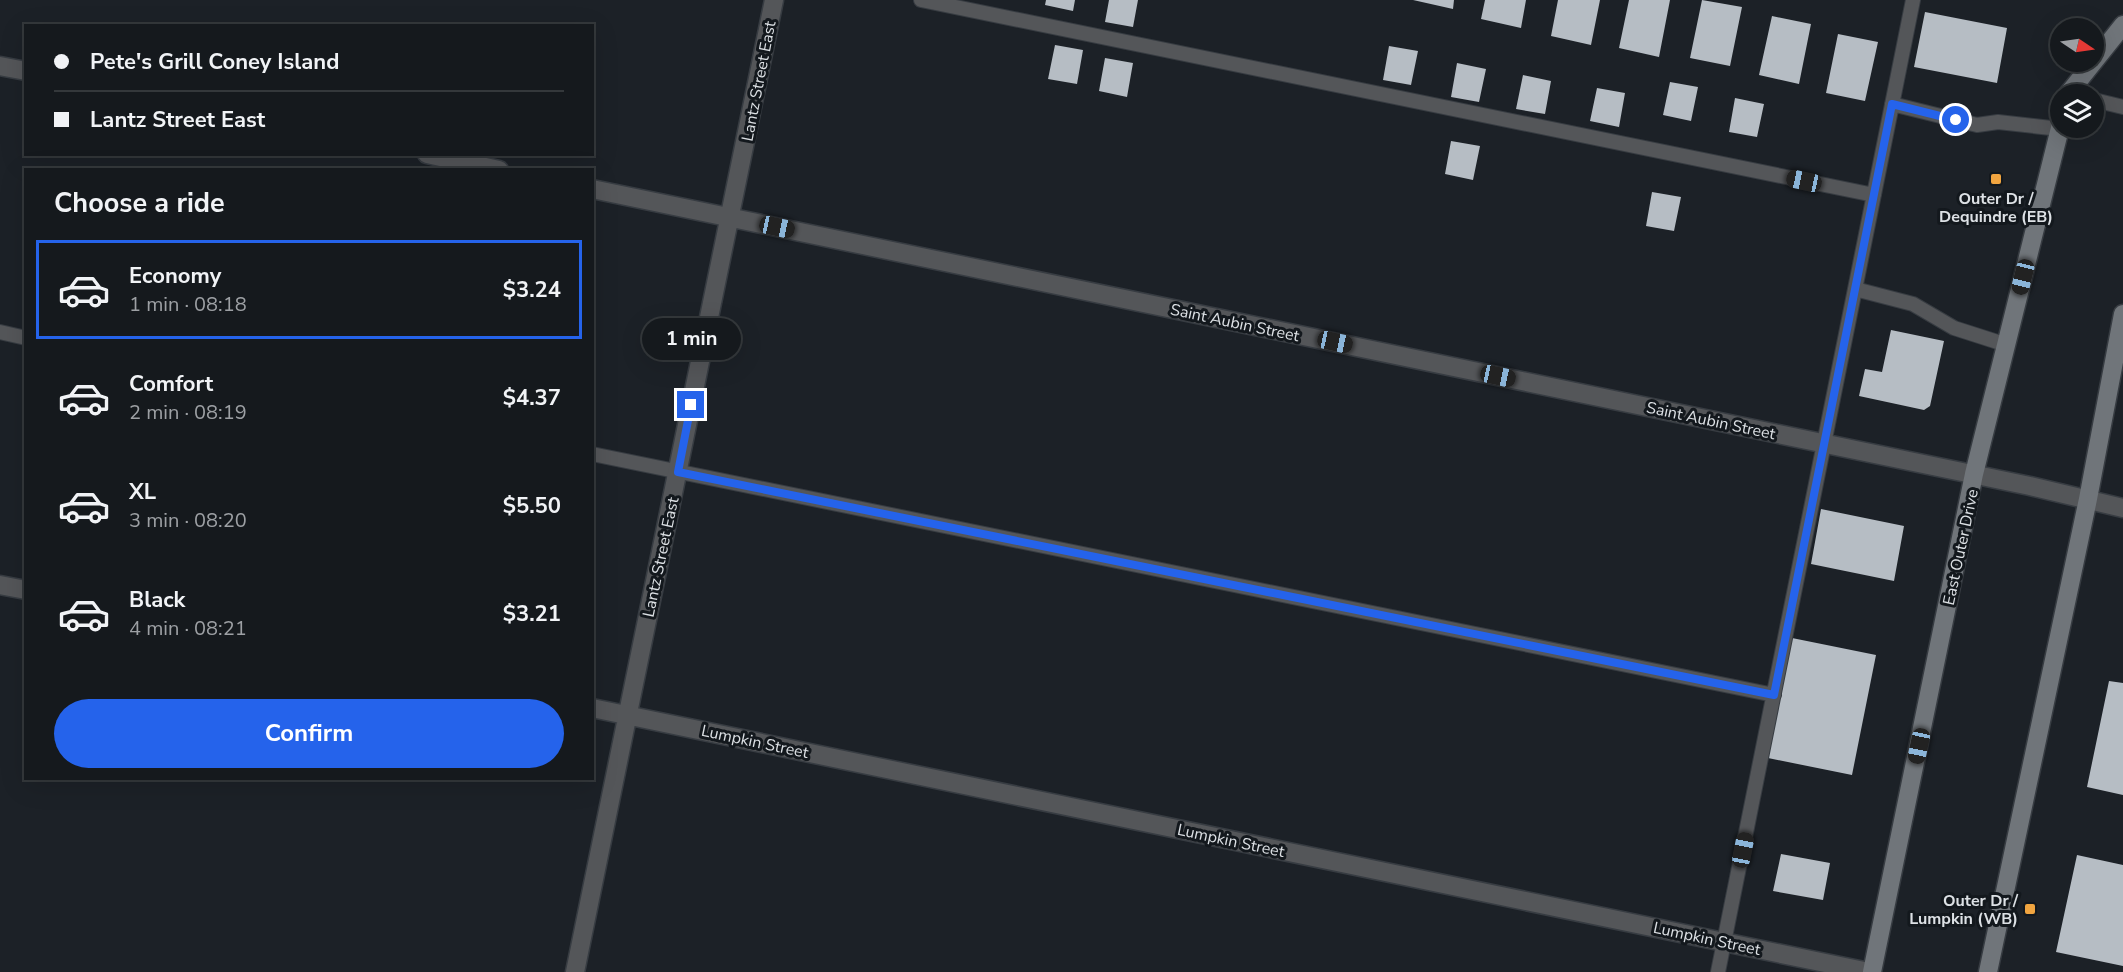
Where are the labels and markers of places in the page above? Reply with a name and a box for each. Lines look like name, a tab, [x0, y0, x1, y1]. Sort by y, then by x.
marker: Outer Dr / Dequindre (EB)	[1989, 172, 2003, 186]
place label: Outer Dr / Dequindre (EB)	[1939, 188, 2053, 228]
place label: Outer Dr / Lumpkin (WB)	[1909, 890, 2019, 930]
marker: Outer Dr / Lumpkin (WB)	[2023, 902, 2037, 916]

